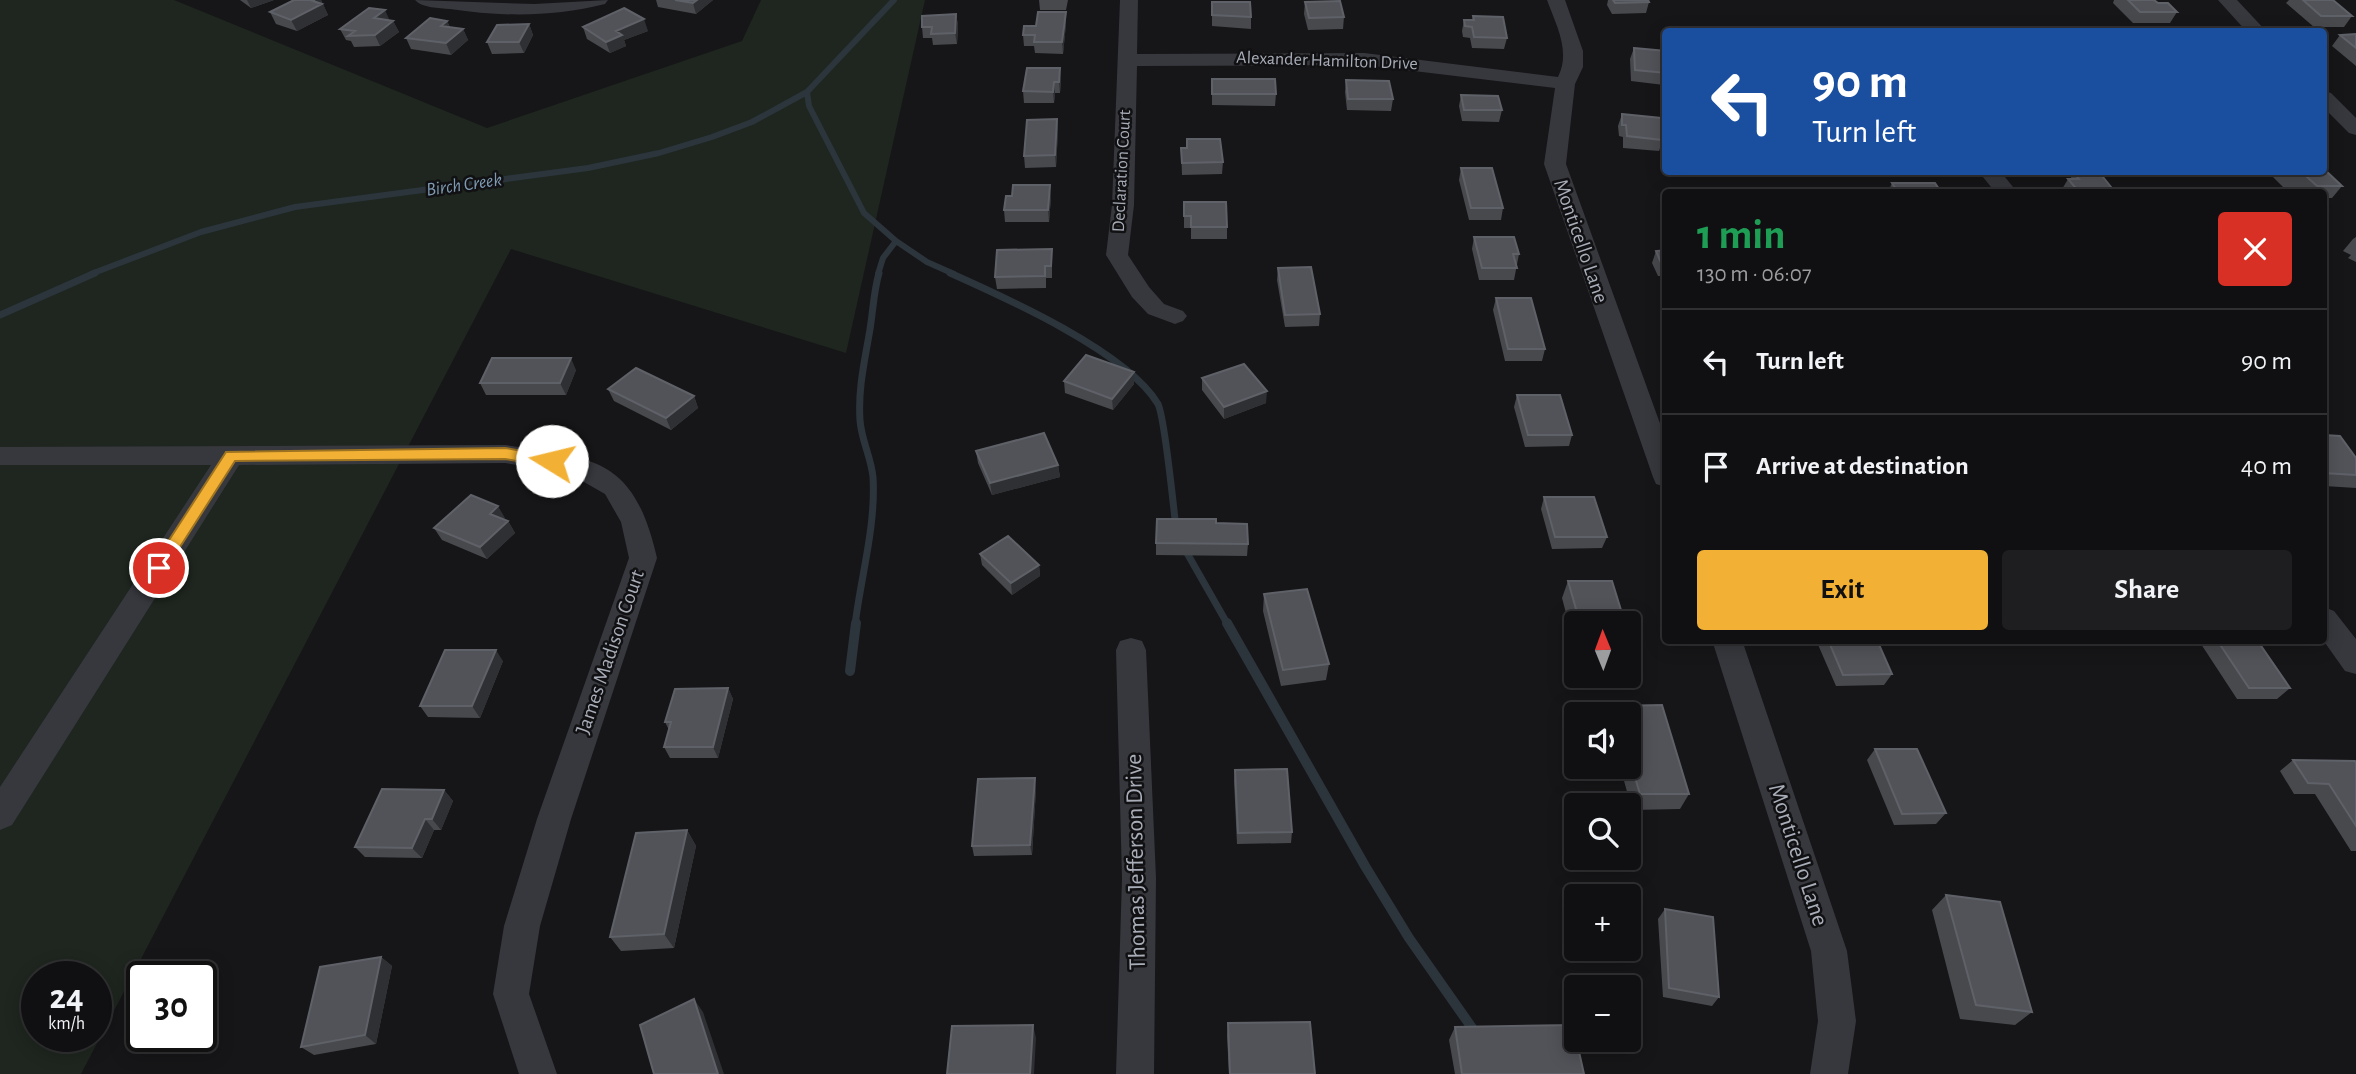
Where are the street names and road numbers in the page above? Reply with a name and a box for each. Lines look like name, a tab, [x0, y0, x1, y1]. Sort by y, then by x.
street label: Alexander Hamilton Drive	[1236, 49, 1418, 73]
street label: Declaration Court	[1110, 109, 1134, 233]
street label: Monticello Lane	[1550, 176, 1612, 306]
street label: James Madison Court	[572, 567, 648, 737]
street label: Thomas Jefferson Drive	[1122, 754, 1150, 970]
street label: Monticello Lane	[1764, 781, 1832, 929]

